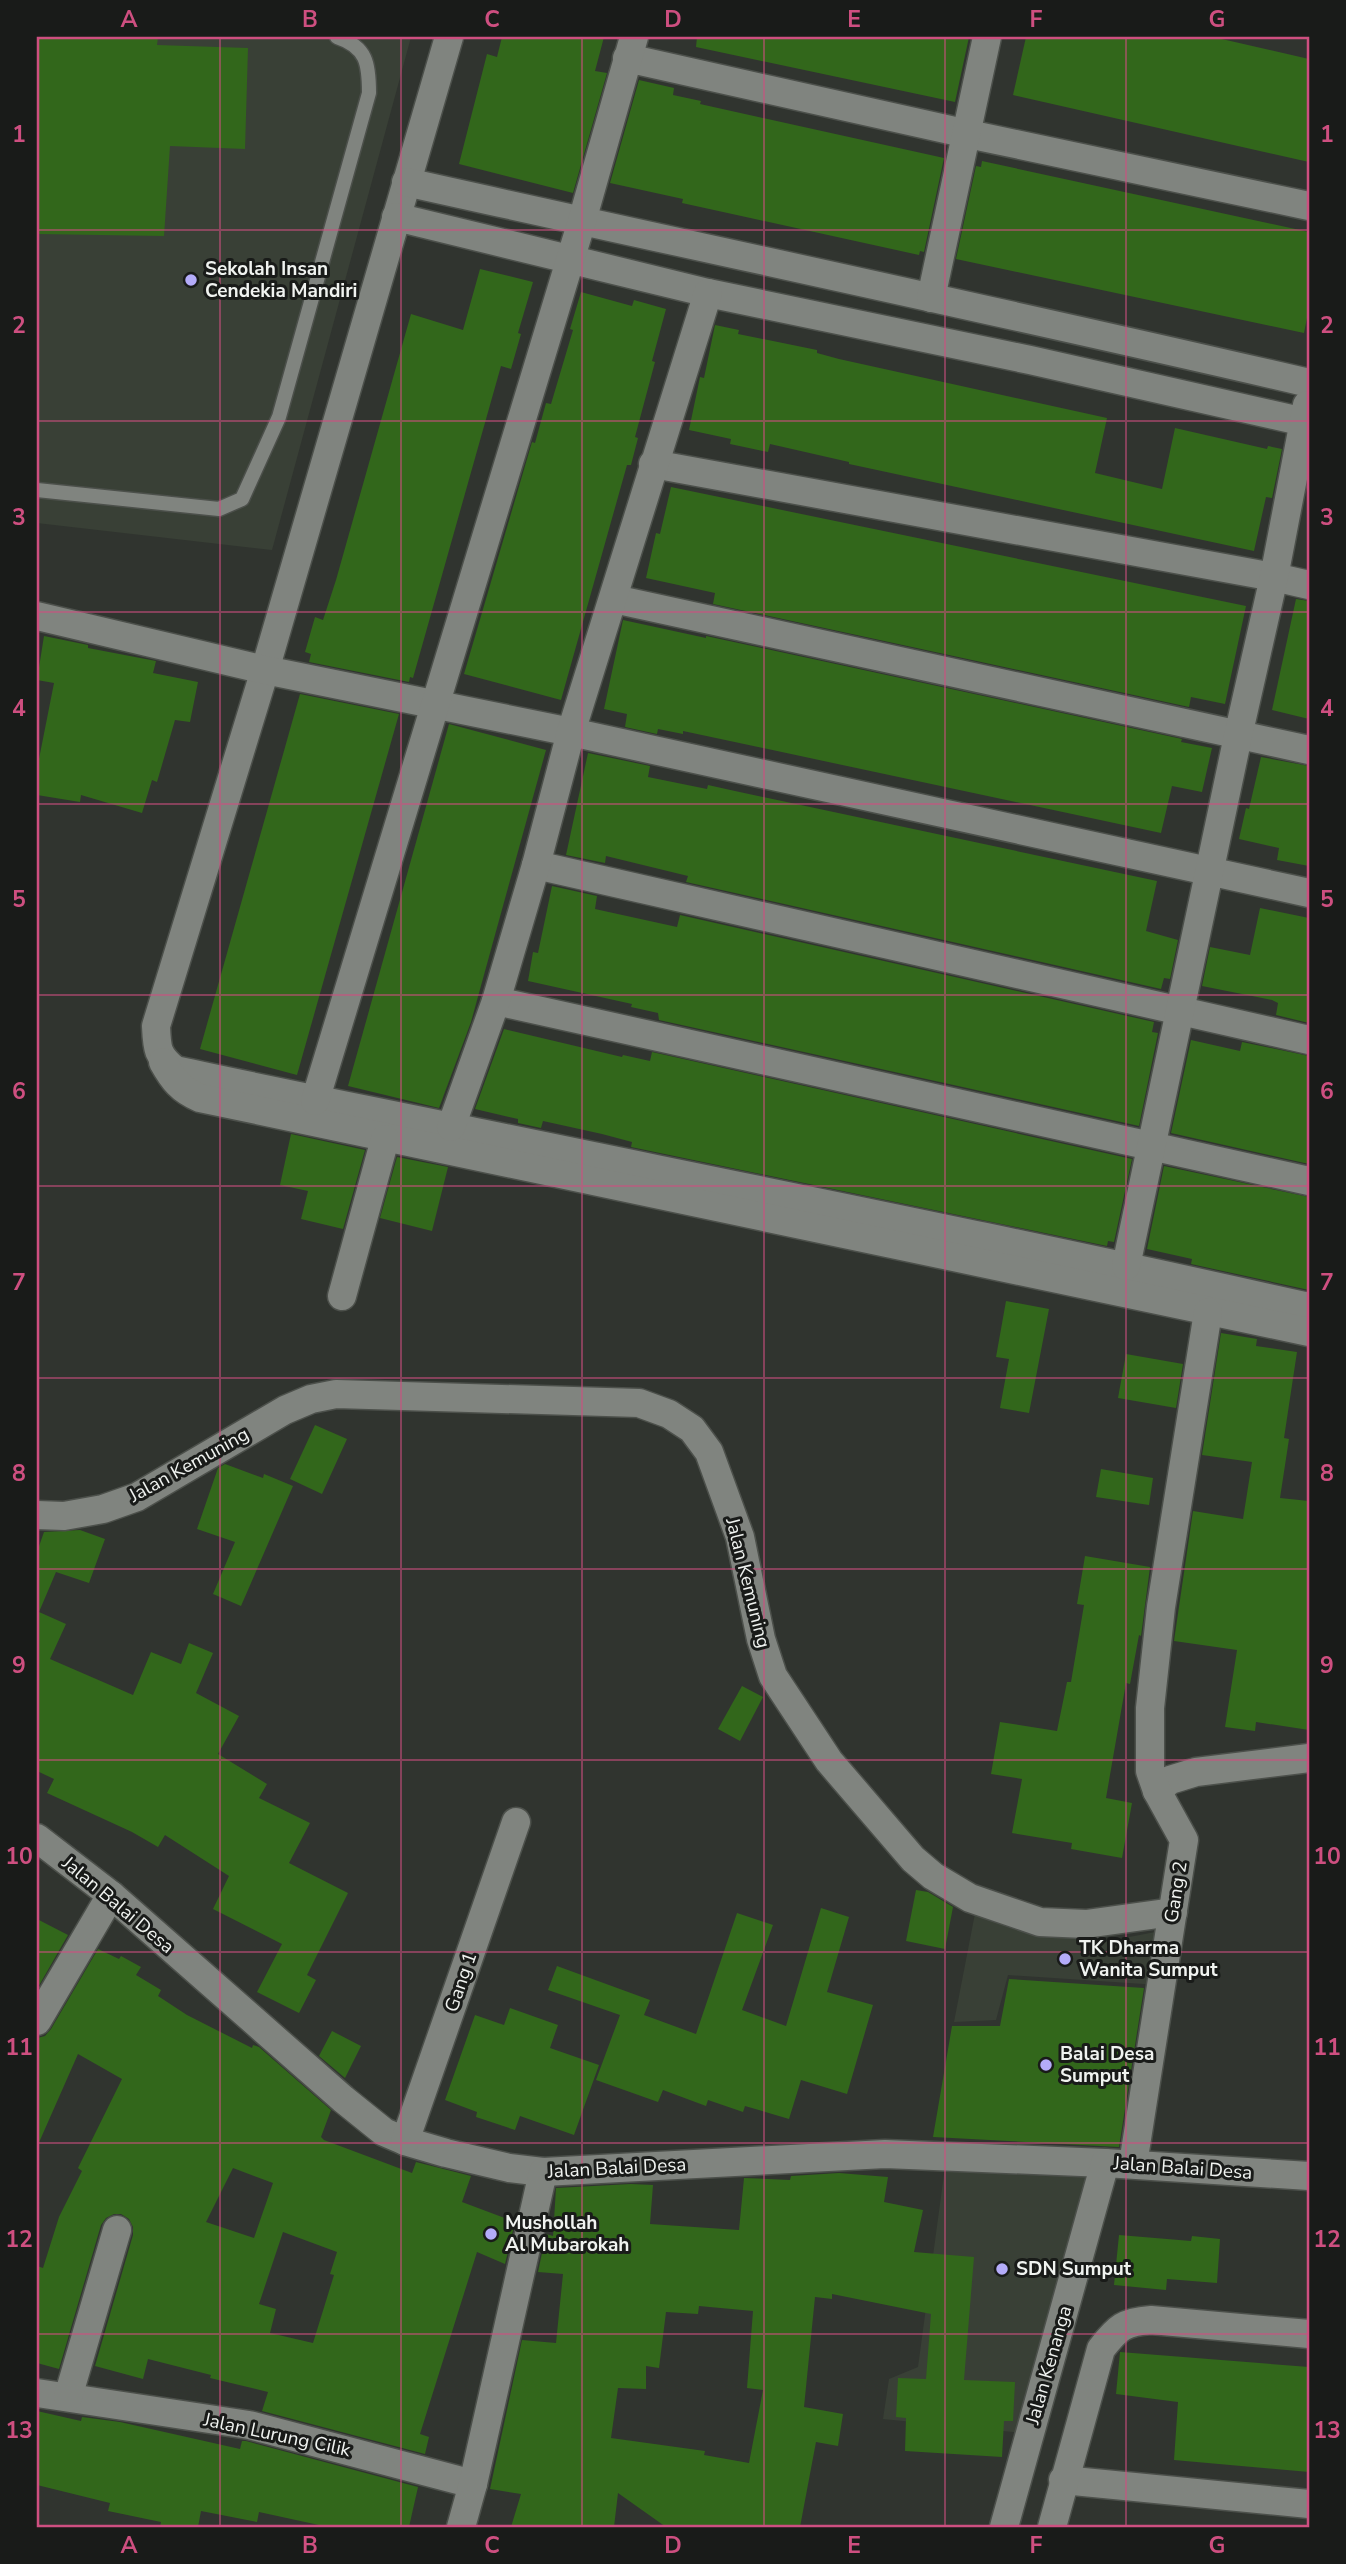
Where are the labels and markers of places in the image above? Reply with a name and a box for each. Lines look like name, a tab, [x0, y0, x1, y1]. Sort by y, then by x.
place label: Sekolah Insan Cendekia Mandiri	[205, 256, 357, 304]
marker: Sekolah Insan Cendekia Mandiri	[183, 272, 199, 288]
place label: TK Dharma Wanita Sumput	[1079, 1935, 1218, 1983]
marker: TK Dharma Wanita Sumput	[1057, 1951, 1073, 1967]
place label: Balai Desa Sumput	[1060, 2041, 1154, 2089]
marker: Balai Desa Sumput	[1038, 2057, 1054, 2073]
place label: Mushollah Al Mubarokah	[505, 2210, 629, 2258]
marker: Mushollah Al Mubarokah	[483, 2226, 499, 2242]
place label: SDN Sumput	[1016, 2256, 1132, 2282]
marker: SDN Sumput	[994, 2261, 1010, 2277]

